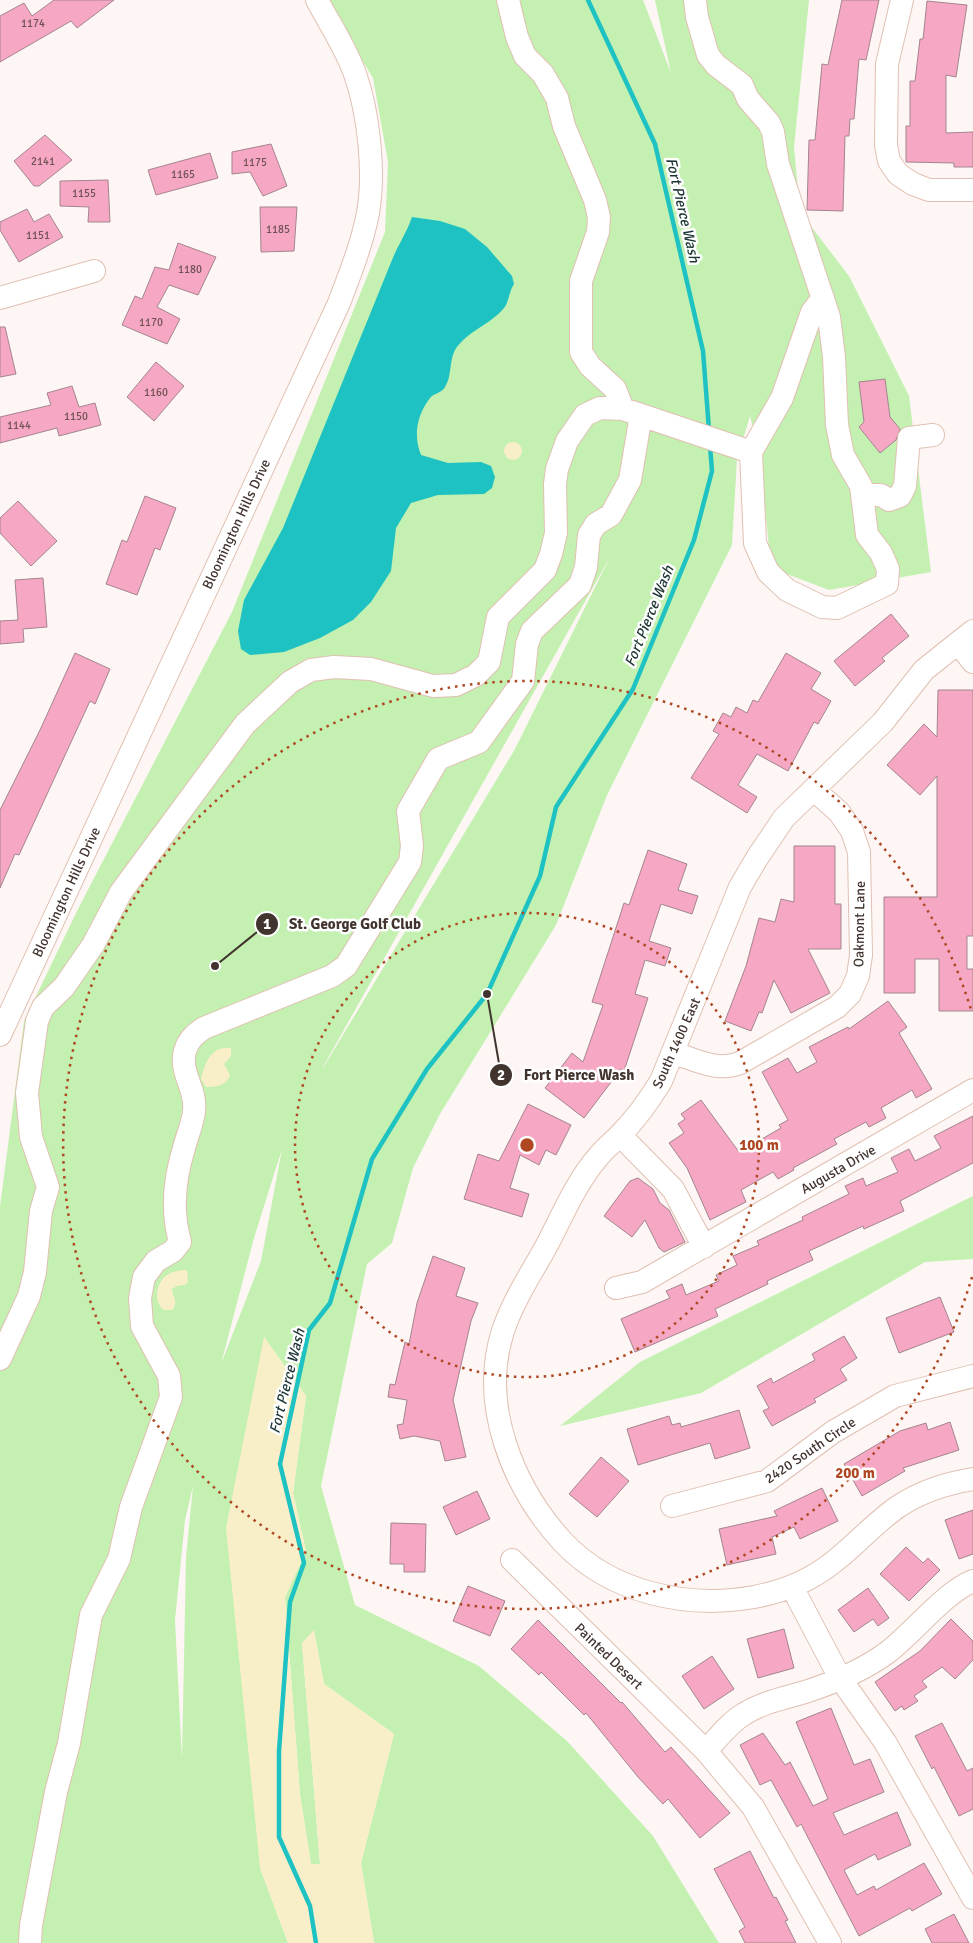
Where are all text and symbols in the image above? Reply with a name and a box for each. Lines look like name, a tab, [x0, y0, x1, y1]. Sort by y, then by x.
house number: 1174	[21, 17, 45, 30]
house number: 2141	[31, 155, 55, 168]
house number: 1175	[243, 156, 267, 169]
water label: Fort Pierce Wash	[662, 156, 704, 265]
house number: 1165	[171, 168, 195, 181]
house number: 1155	[72, 187, 96, 200]
house number: 1185	[266, 223, 290, 236]
house number: 1151	[26, 229, 50, 242]
house number: 1180	[178, 263, 202, 276]
house number: 1170	[139, 316, 163, 329]
house number: 1160	[144, 386, 168, 399]
house number: 1150	[64, 410, 88, 423]
house number: 1144	[7, 419, 31, 432]
street label: Bloomington Hills Drive	[199, 456, 274, 592]
water label: Fort Pierce Wash	[621, 562, 678, 669]
street label: Bloomington Hills Drive	[29, 824, 104, 960]
street label: Oakmont Lane	[850, 881, 869, 967]
callout: St. George Golf Club	[254, 909, 431, 939]
text: 1	[263, 915, 271, 933]
text: St. George Golf Club	[289, 915, 421, 933]
street label: South 1400 East	[649, 995, 704, 1091]
callout: Fort Pierce Wash	[489, 1060, 644, 1090]
text: 2	[497, 1066, 505, 1084]
text: Fort Pierce Wash	[524, 1066, 634, 1084]
centre of rings	[518, 1136, 536, 1154]
text: 100 m	[739, 1136, 779, 1154]
street label: Augusta Drive	[798, 1141, 879, 1198]
water label: Fort Pierce Wash	[265, 1326, 309, 1435]
street label: 2420 South Circle	[761, 1414, 859, 1487]
text: 200 m	[835, 1464, 875, 1482]
street label: Painted Desert	[571, 1620, 646, 1693]

